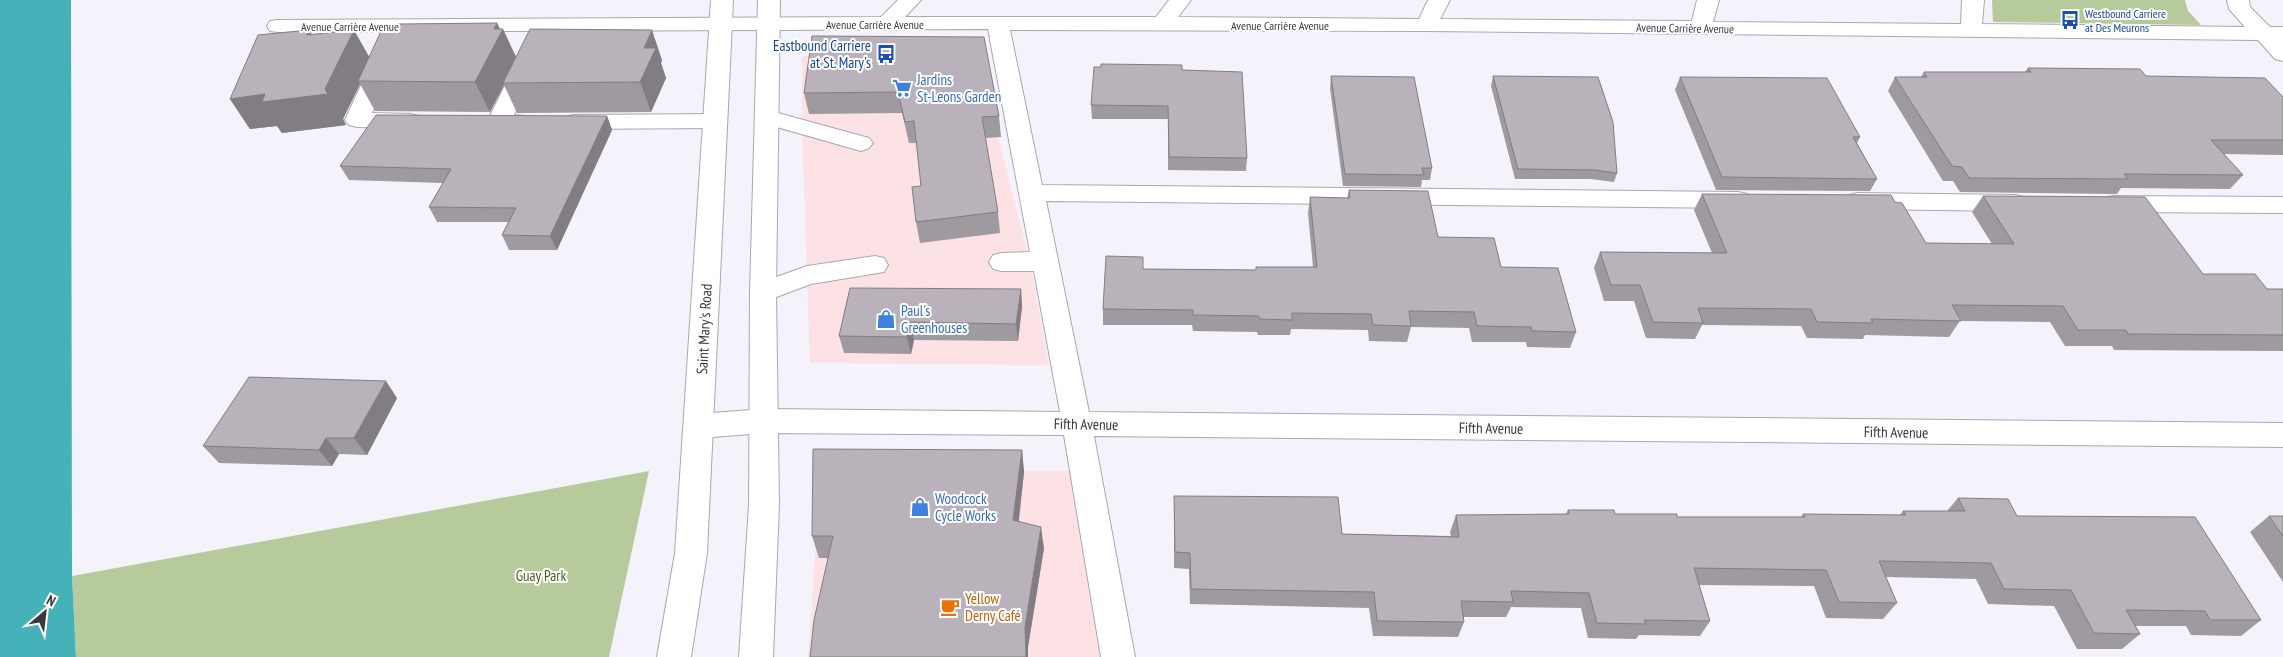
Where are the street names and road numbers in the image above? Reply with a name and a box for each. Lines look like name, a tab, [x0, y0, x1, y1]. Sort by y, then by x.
street label: Avenue Carrière Avenue	[826, 17, 924, 32]
street label: Avenue Carrière Avenue	[1231, 18, 1329, 33]
street label: Avenue Carrière Avenue	[301, 19, 399, 34]
street label: Avenue Carrière Avenue	[1636, 20, 1734, 36]
street label: Saint Mary's Road	[692, 283, 716, 375]
street label: Fifth Avenue	[1054, 414, 1118, 434]
street label: Fifth Avenue	[1459, 418, 1523, 438]
street label: Fifth Avenue	[1864, 422, 1928, 442]

